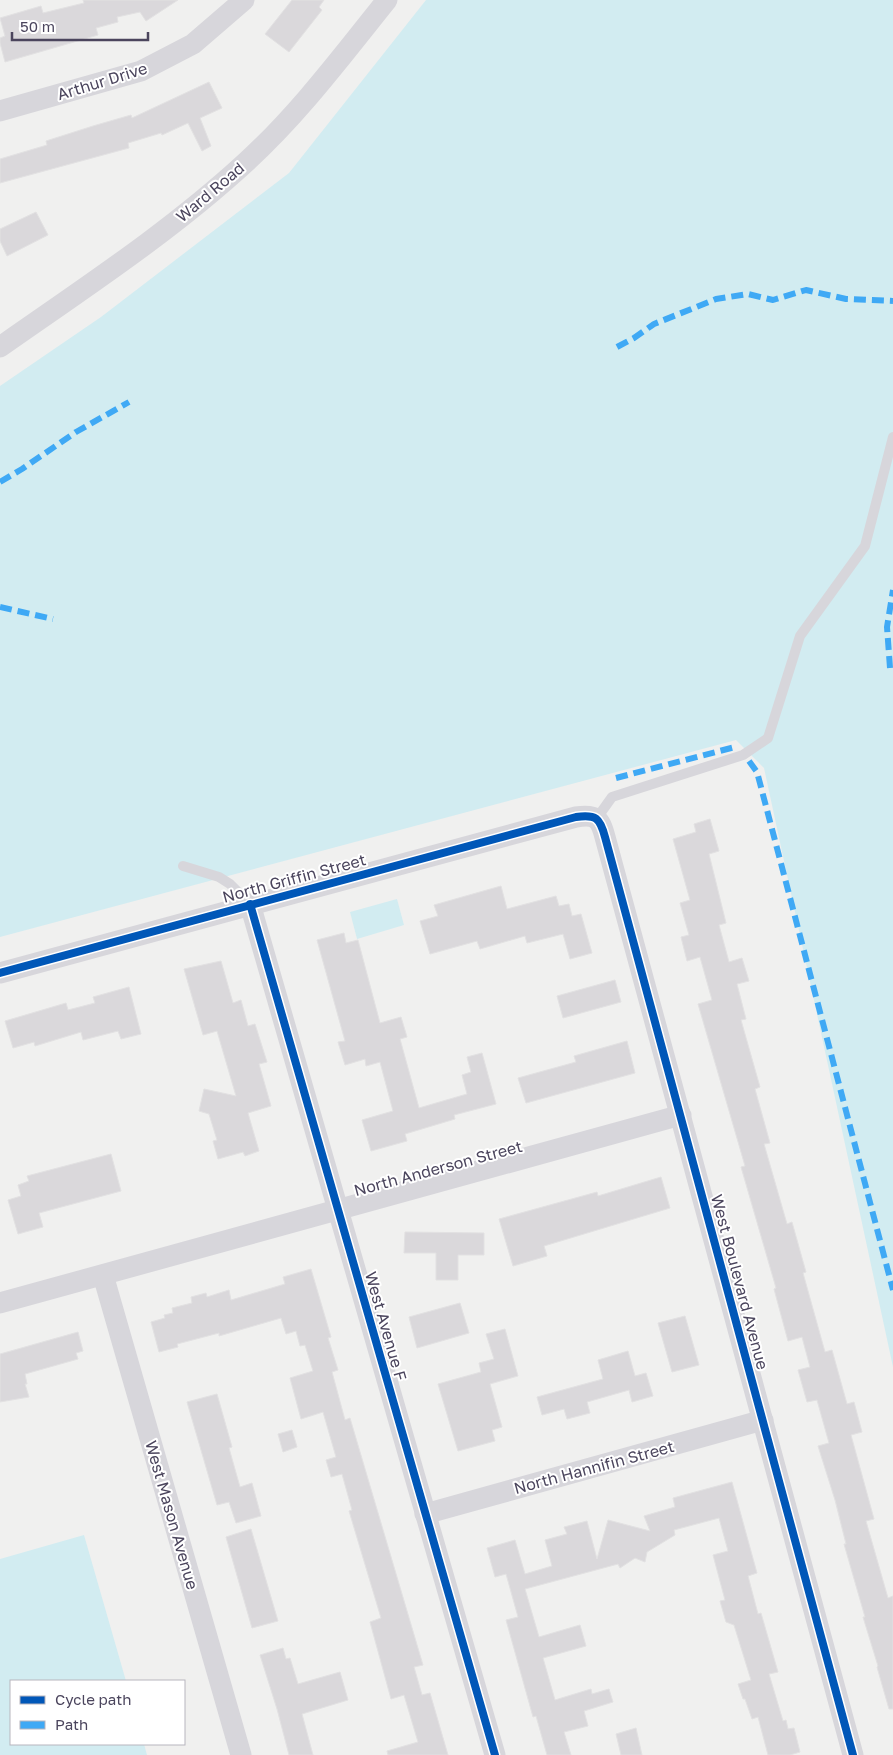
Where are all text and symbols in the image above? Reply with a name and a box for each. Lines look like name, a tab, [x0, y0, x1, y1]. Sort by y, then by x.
scale bar	[12, 10, 149, 42]
text: 50 m	[20, 17, 55, 35]
street label: Arthur Drive	[55, 58, 149, 104]
street label: Ward Road	[172, 158, 248, 226]
street label: North Griffin Street	[220, 849, 368, 907]
street label: North Anderson Street	[351, 1136, 525, 1200]
street label: West Boulevard Avenue	[707, 1192, 773, 1372]
street label: West Avenue F	[361, 1269, 411, 1383]
street label: North Hannifin Street	[512, 1436, 676, 1498]
street label: West Mason Avenue	[141, 1438, 203, 1592]
legend	[10, 1680, 185, 1745]
text: Cycle path	[55, 1690, 131, 1708]
text: Path	[55, 1715, 88, 1733]

